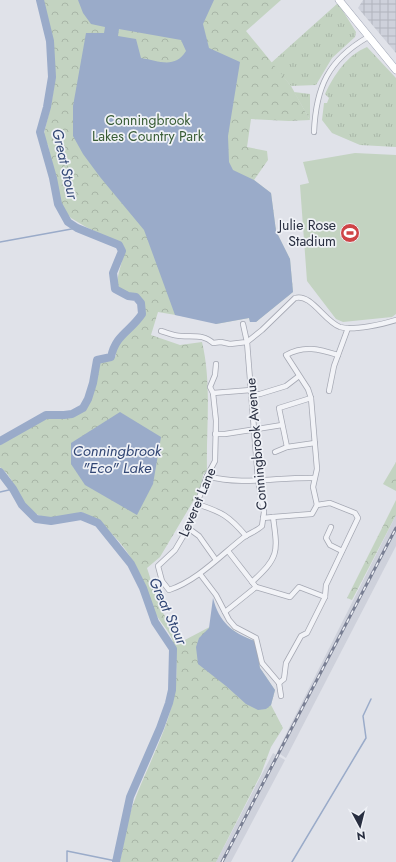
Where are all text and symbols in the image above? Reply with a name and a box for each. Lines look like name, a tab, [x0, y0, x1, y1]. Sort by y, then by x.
park label: Conningbrook Lakes Country Park	[92, 110, 205, 146]
water label: Great Stour	[46, 126, 84, 202]
place label: Julie Rose Stadium	[277, 215, 336, 251]
sports icon: Julie Rose Stadium	[339, 222, 361, 244]
street label: Conningbrook Avenue	[240, 377, 272, 511]
water label: Conningbrook "Eco" Lake	[73, 440, 162, 479]
street label: Leveret Lane	[173, 464, 221, 540]
water label: Great Stour	[143, 574, 193, 649]
north arrow	[340, 806, 380, 846]
text: N	[356, 827, 367, 844]

